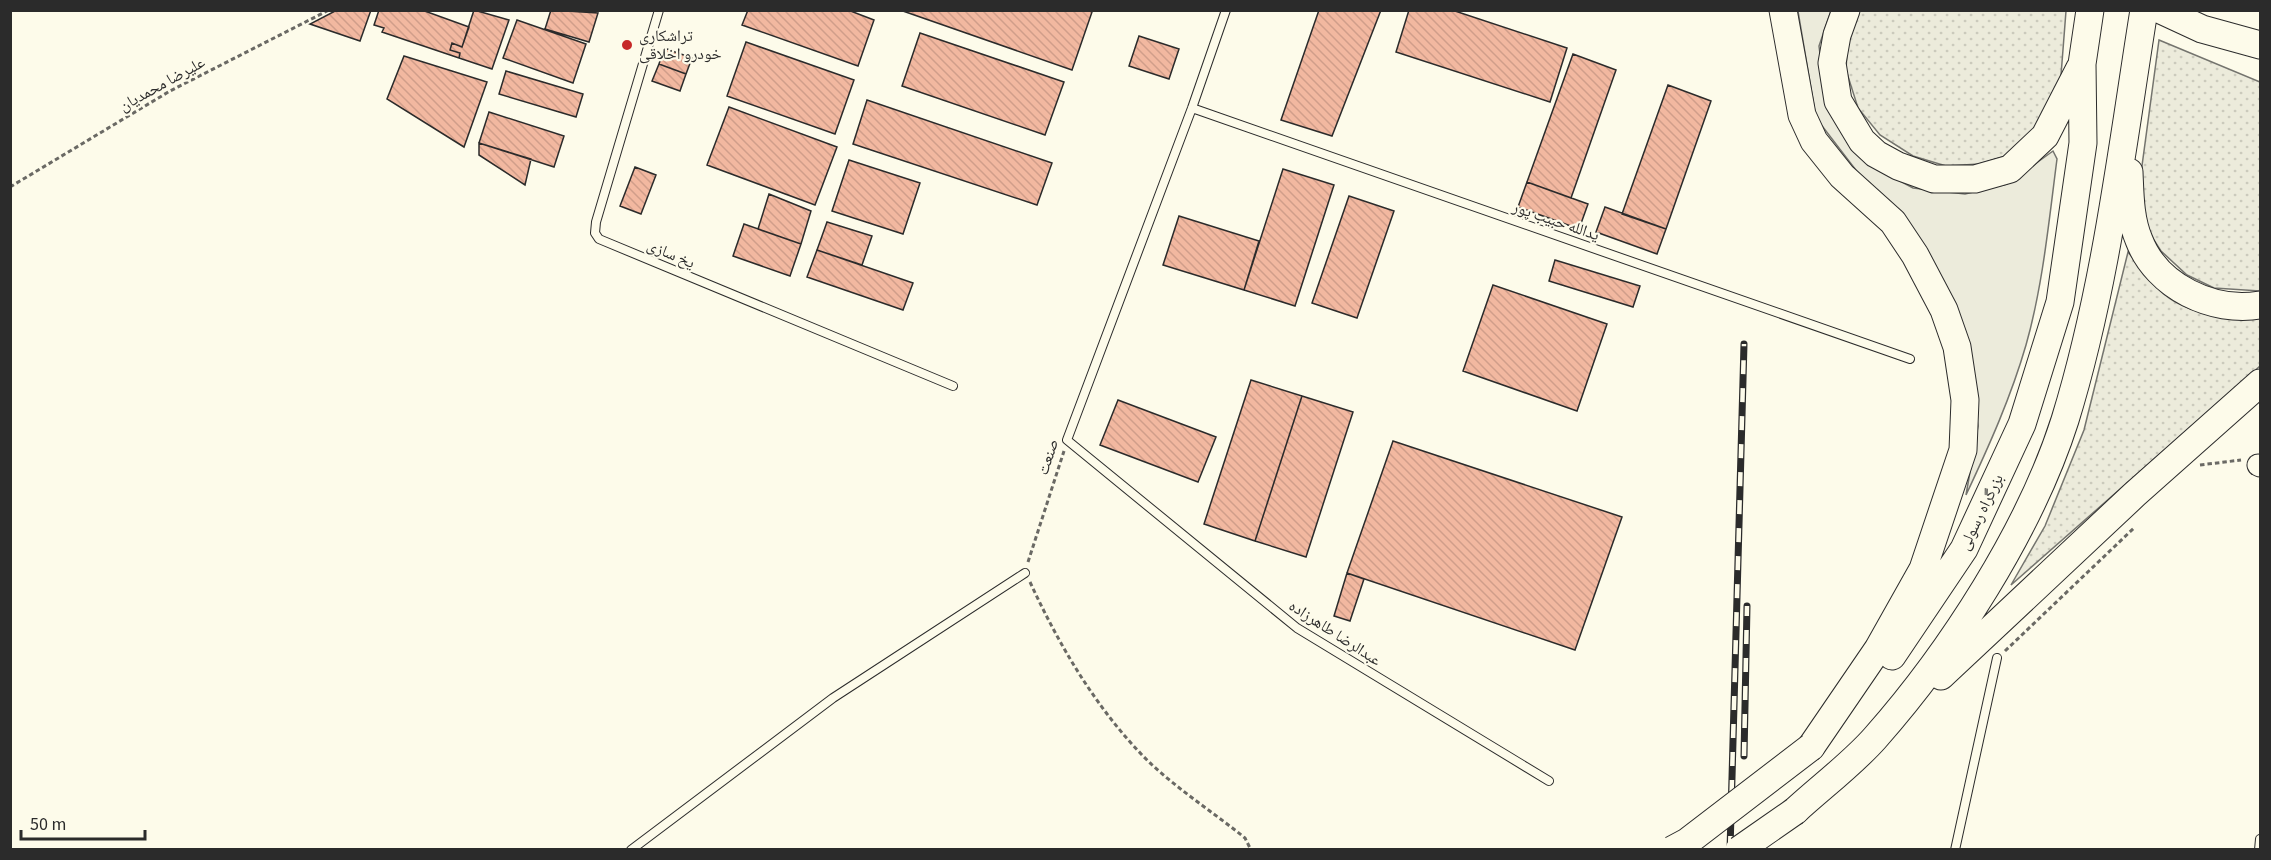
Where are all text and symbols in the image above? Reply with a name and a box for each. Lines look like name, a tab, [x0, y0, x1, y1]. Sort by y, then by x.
place label: تراشکاری خودرو اخلاقی	[639, 25, 722, 65]
marker: تراشکاری خودرو اخلاقی	[620, 38, 634, 52]
street label: علیرضا محمدیان	[115, 51, 209, 117]
street label: یدالله حبیب پور	[1509, 196, 1602, 246]
street label: یخ سازی	[644, 234, 698, 274]
street label: صنعت	[1032, 436, 1064, 478]
street label: بزرگراه رسولی	[1953, 470, 2009, 554]
street label: عبدالرضا طاهرزاده	[1284, 595, 1386, 671]
scale bar	[21, 803, 146, 841]
text: 50 m	[30, 812, 66, 837]

